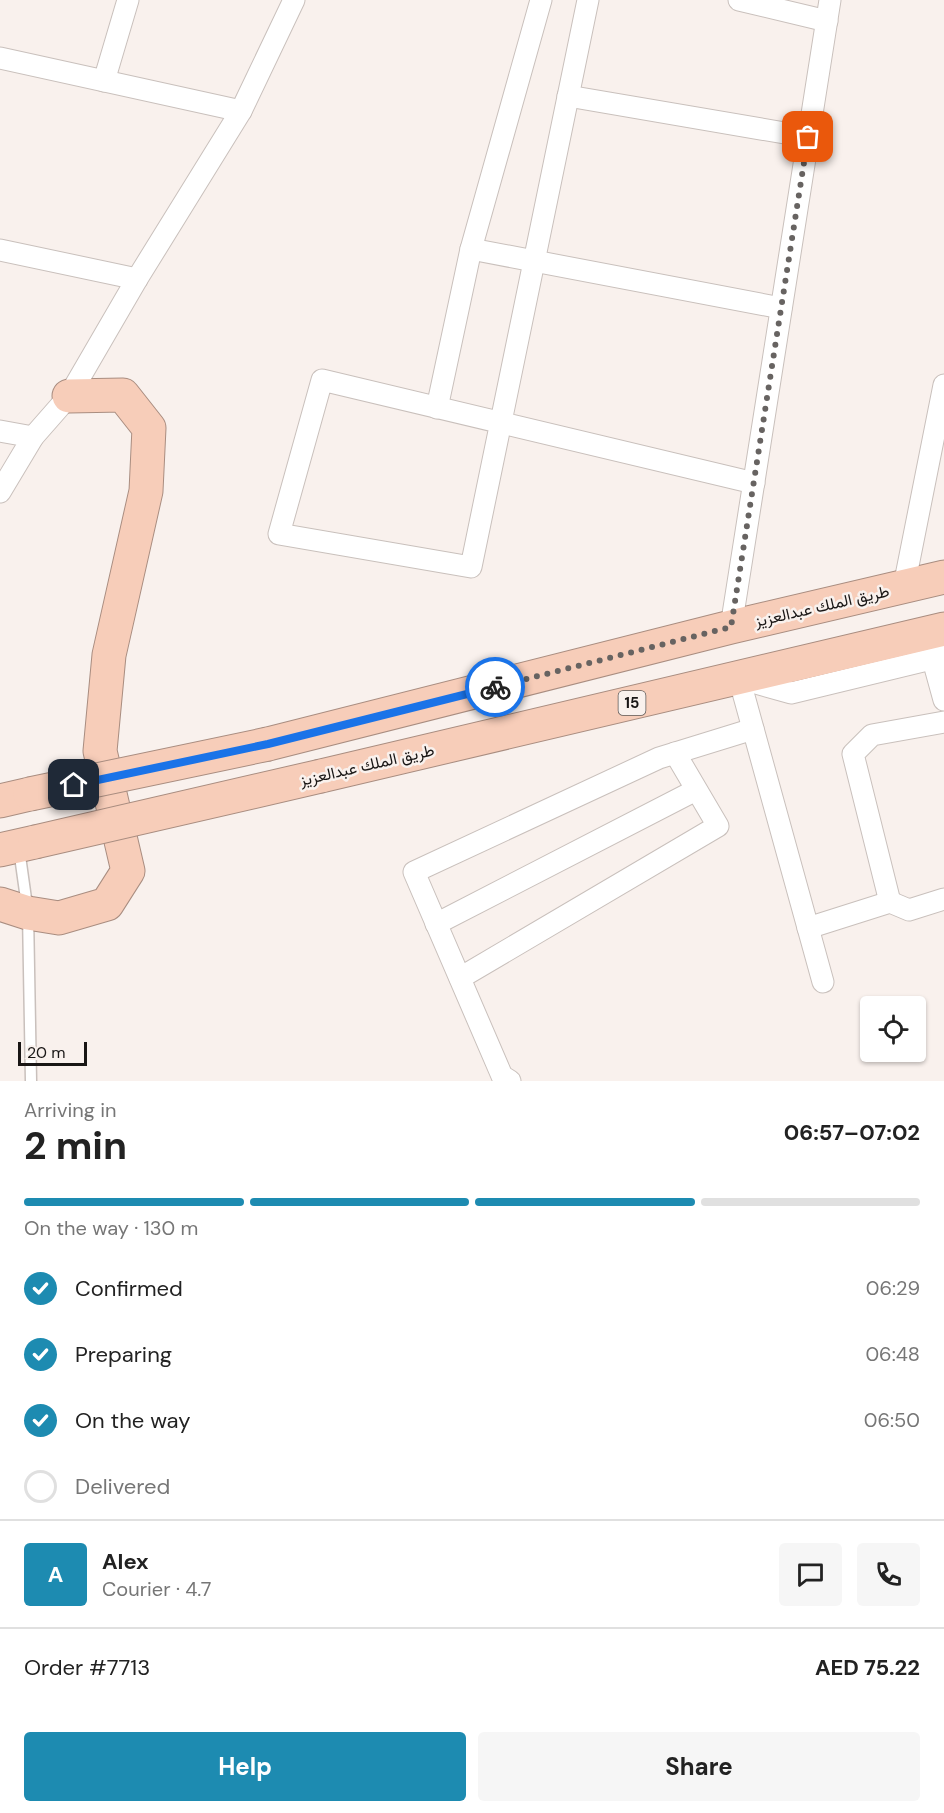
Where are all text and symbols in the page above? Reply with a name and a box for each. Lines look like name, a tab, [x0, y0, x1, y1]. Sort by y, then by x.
pin	[782, 111, 833, 162]
icon: bag	[791, 120, 824, 153]
street label: طريق الملك عبدالعزيز	[752, 580, 891, 632]
courier	[465, 657, 525, 717]
icon: bike	[479, 671, 512, 704]
road number: 15	[618, 691, 646, 715]
street label: طريق الملك عبدالعزيز	[297, 739, 436, 791]
pin	[48, 759, 99, 810]
icon: home	[57, 768, 90, 801]
map controls	[860, 996, 926, 1062]
button: locate	[860, 996, 926, 1062]
scale bar	[18, 1039, 87, 1066]
text: 20 m	[27, 1042, 66, 1063]
text: Arriving in	[24, 1097, 116, 1123]
text: 06:57–07:02	[784, 1118, 920, 1147]
text: 2 min	[24, 1120, 127, 1171]
text: On the way · 130 m	[24, 1215, 198, 1241]
icon: check	[24, 1272, 57, 1305]
text: Confirmed	[75, 1274, 183, 1303]
text: 06:29	[866, 1275, 920, 1301]
icon: check	[24, 1338, 57, 1371]
text: Preparing	[75, 1340, 172, 1369]
text: 06:48	[865, 1341, 920, 1367]
icon: check	[24, 1404, 57, 1437]
text: On the way	[75, 1406, 190, 1435]
text: 06:50	[864, 1407, 920, 1433]
text: Delivered	[75, 1472, 170, 1501]
button: chat	[779, 1543, 842, 1606]
button: phone	[857, 1543, 920, 1606]
text: Alex	[102, 1547, 149, 1576]
text: A	[48, 1560, 63, 1589]
text: Courier · 4.7	[102, 1576, 211, 1602]
text: Order #7713	[24, 1653, 150, 1682]
text: AED 75.22	[815, 1653, 920, 1682]
button: Help	[24, 1732, 466, 1801]
button: Share	[478, 1732, 920, 1801]

